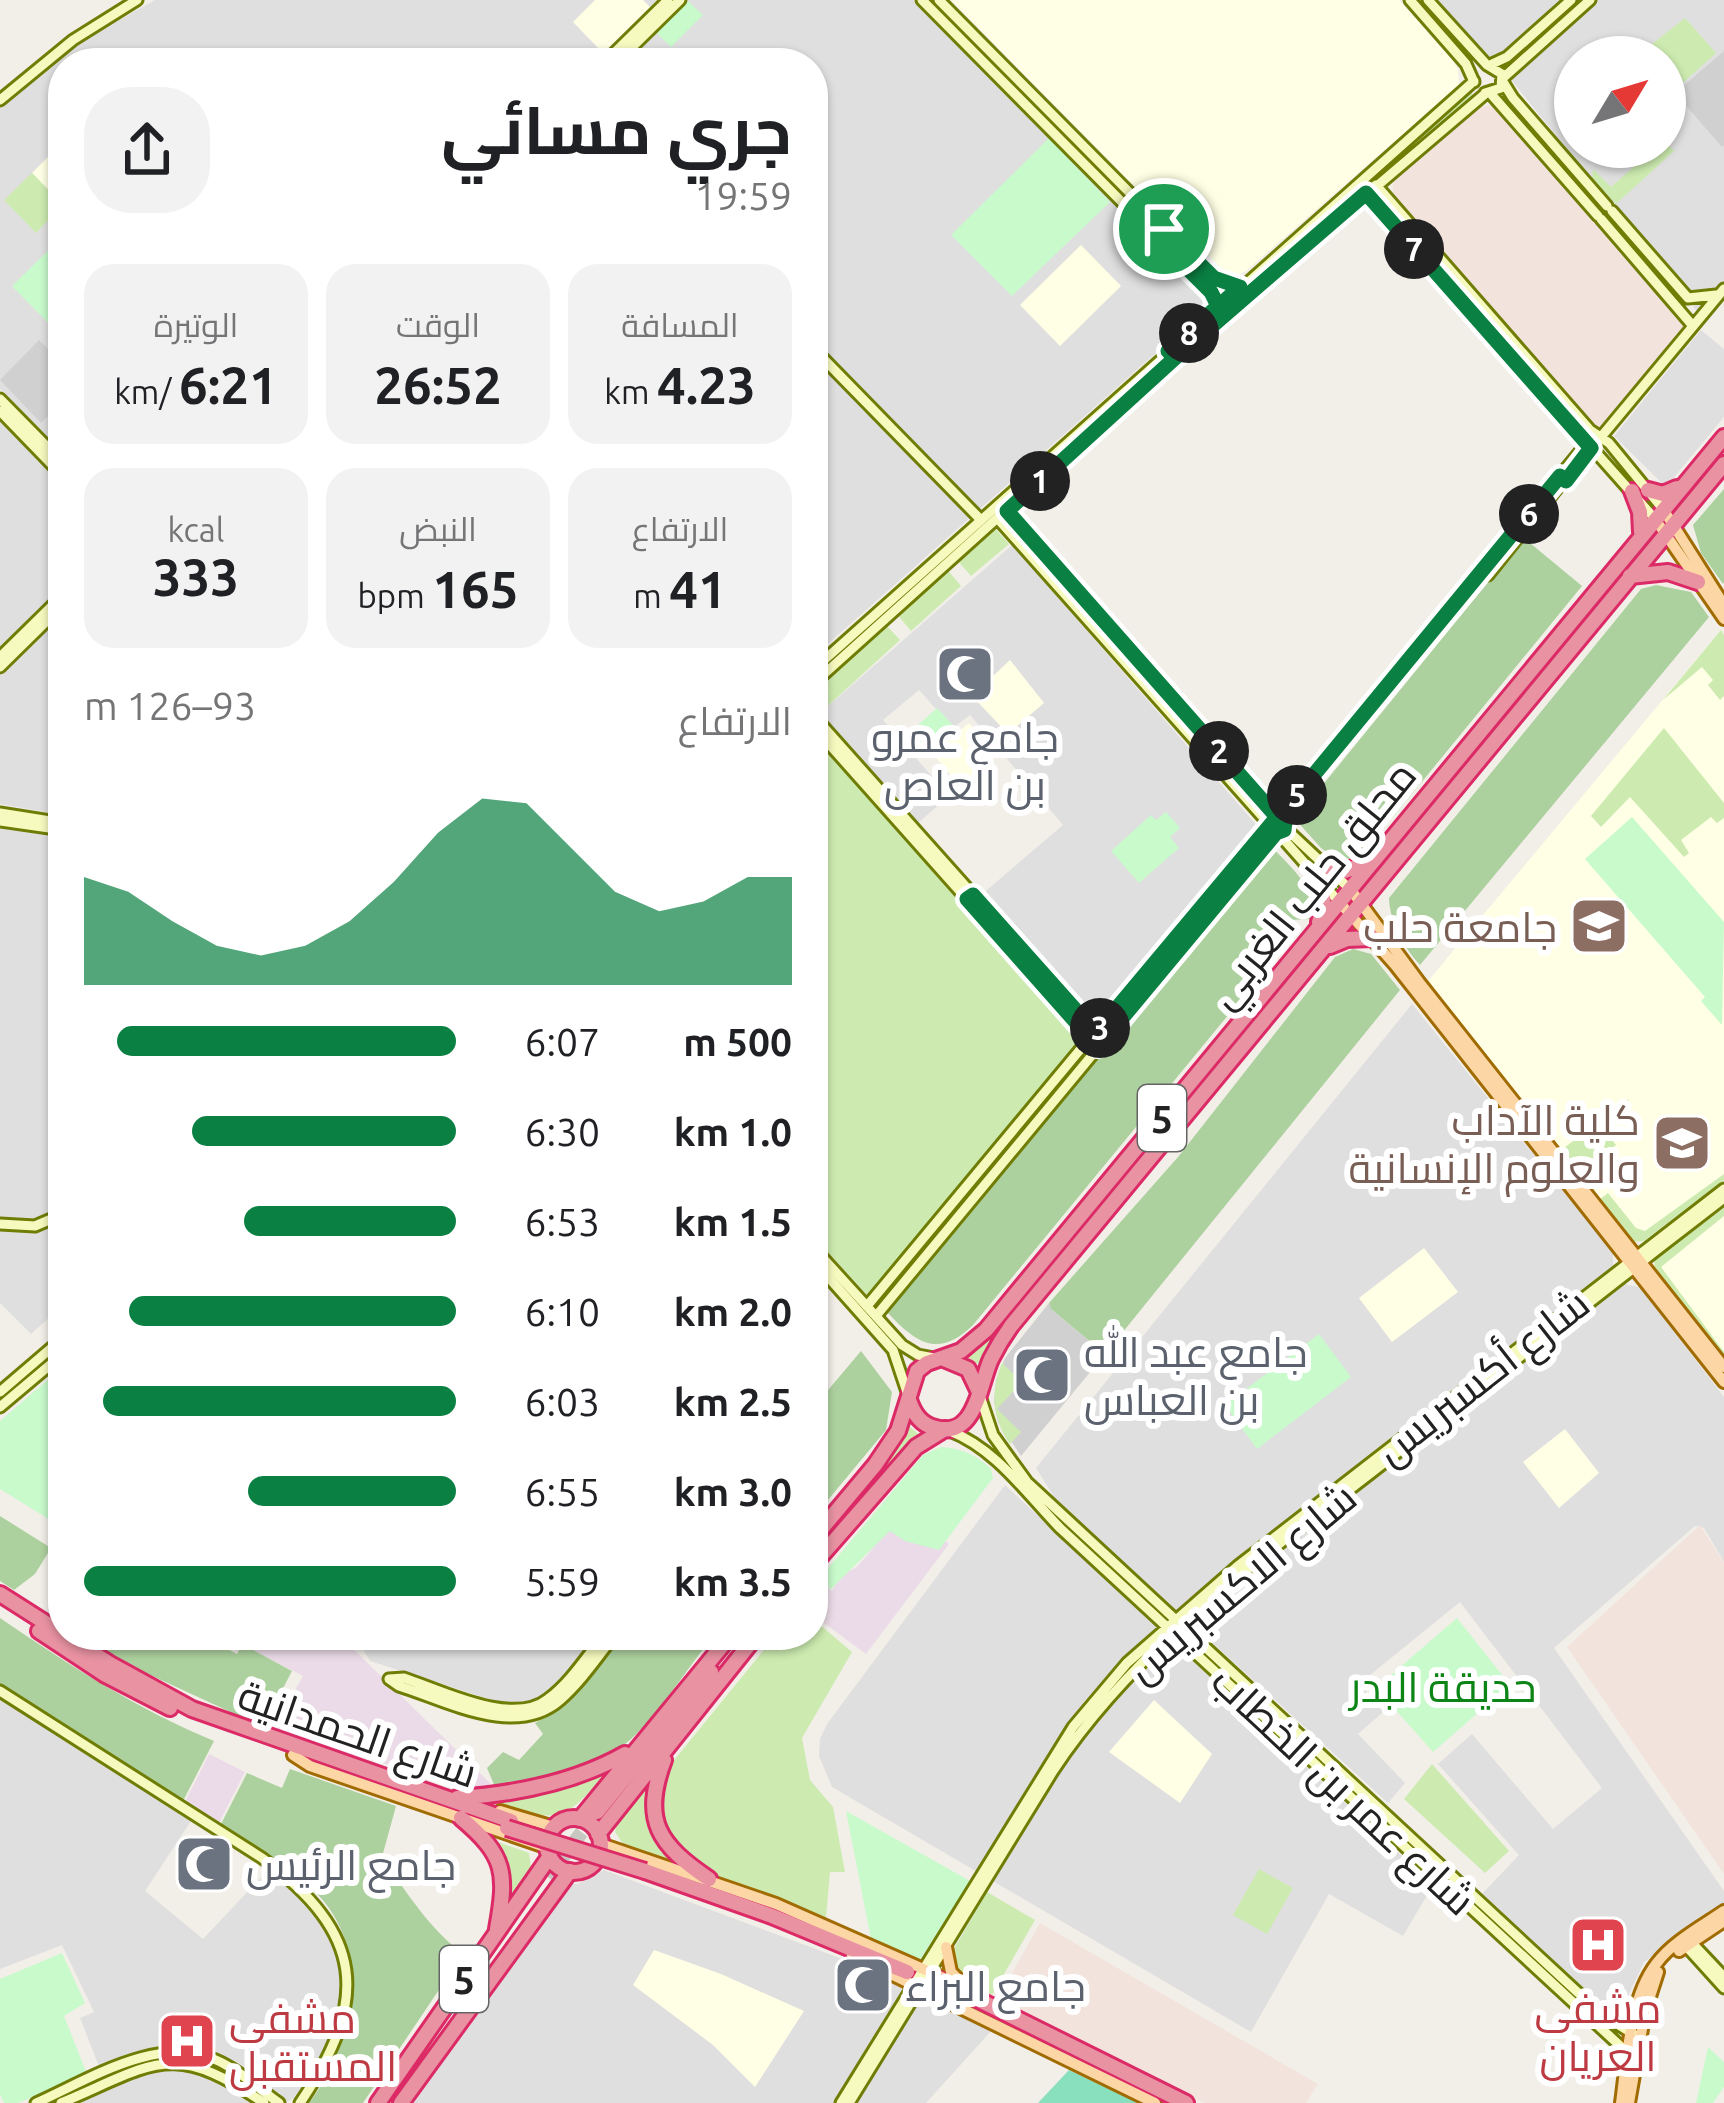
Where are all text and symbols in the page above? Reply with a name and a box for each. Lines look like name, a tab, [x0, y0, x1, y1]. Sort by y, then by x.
north arrow	[1554, 36, 1686, 168]
map controls	[1554, 36, 1686, 168]
button: share	[84, 87, 210, 213]
text: جري مسائي	[441, 92, 792, 166]
text: 19:59	[694, 174, 792, 217]
pin	[1113, 178, 1215, 280]
icon: arrive	[1131, 196, 1197, 262]
pin: 7	[1384, 219, 1444, 279]
text: 7	[1405, 230, 1423, 267]
pin: 8	[1159, 303, 1219, 363]
text: الوتيرة	[154, 306, 238, 343]
text: الوقت	[396, 306, 480, 343]
text: المسافة	[621, 306, 739, 343]
text: 8	[1180, 314, 1198, 351]
text: 6:21	[179, 356, 278, 414]
text: 26:52	[374, 356, 502, 414]
text: 4.23	[657, 356, 756, 414]
text: /km	[114, 373, 179, 410]
text: km	[604, 373, 657, 410]
pin: 1	[1010, 451, 1070, 511]
text: 1	[1031, 462, 1049, 499]
pin: 6	[1499, 484, 1559, 544]
text: 6	[1520, 495, 1538, 532]
text: النبض	[399, 510, 477, 547]
text: الارتفاع	[632, 510, 728, 547]
text: kcal	[168, 511, 224, 548]
text: 333	[153, 548, 239, 606]
text: 165	[432, 560, 518, 618]
text: 41	[669, 560, 727, 618]
text: bpm	[358, 577, 432, 614]
text: m	[633, 577, 669, 614]
mosque icon: جامع عمرو بن العاص	[934, 643, 996, 705]
text: 93–126 m	[84, 684, 256, 727]
text: الارتفاع	[678, 699, 792, 742]
place label: جامع عمرو بن العاص	[871, 713, 1059, 810]
pin: 2	[1189, 721, 1249, 781]
text: 2	[1210, 732, 1228, 769]
street label: محلق حلب الغربي	[1197, 751, 1432, 1023]
pin: 5	[1267, 765, 1327, 825]
text: 5	[1288, 776, 1306, 813]
school or university icon: جامعة حلب	[1568, 895, 1630, 957]
place label: جامعة حلب	[1363, 903, 1557, 950]
pin: 3	[1070, 998, 1130, 1058]
text: 3	[1091, 1009, 1109, 1046]
text: 6:07	[524, 1020, 600, 1063]
text: 500 m	[683, 1020, 792, 1063]
road number: 5	[1138, 1085, 1186, 1151]
place label: كلية الآداب والعلوم الإنسانية	[1349, 1096, 1640, 1197]
text: 6:30	[524, 1110, 600, 1153]
text: 1.0 km	[674, 1110, 792, 1153]
school or university icon: كلية الآداب والعلوم الإنسانية	[1651, 1112, 1713, 1174]
text: 6:53	[524, 1200, 600, 1243]
text: 1.5 km	[674, 1200, 792, 1243]
street label: شارع أكسبريس	[1365, 1277, 1601, 1477]
text: 6:10	[524, 1290, 600, 1333]
text: 2.0 km	[674, 1290, 792, 1333]
place label: جامع عبد الله بن العباس	[1084, 1325, 1308, 1425]
mosque icon: جامع عبد الله بن العباس	[1011, 1344, 1073, 1406]
text: 6:03	[524, 1380, 600, 1423]
text: 2.5 km	[674, 1380, 792, 1423]
text: 6:55	[524, 1470, 600, 1513]
text: 3.0 km	[674, 1470, 792, 1513]
street label: شارع الاكسبريس	[1117, 1473, 1368, 1695]
text: 5:59	[524, 1560, 600, 1603]
text: 3.5 km	[674, 1560, 792, 1603]
street label: شارع عمر بن الخطاب	[1200, 1656, 1485, 1927]
park label: حديقة البدر	[1348, 1663, 1536, 1711]
street label: شارع الحمدانية	[231, 1670, 483, 1800]
mosque icon: جامع الرئيس	[173, 1833, 235, 1895]
place label: جامع الرئيس	[246, 1841, 456, 1893]
hospital icon: مشفى العريان	[1567, 1914, 1629, 1976]
road number: 5	[440, 1946, 488, 2012]
mosque icon: جامع البراء	[832, 1954, 894, 2016]
place label: جامع البراء	[905, 1962, 1086, 2014]
place label: مشفى العريان	[1534, 1984, 1662, 2081]
place label: مشفى المستقبل	[229, 1994, 397, 2091]
hospital icon: مشفى المستقبل	[156, 2010, 218, 2072]

